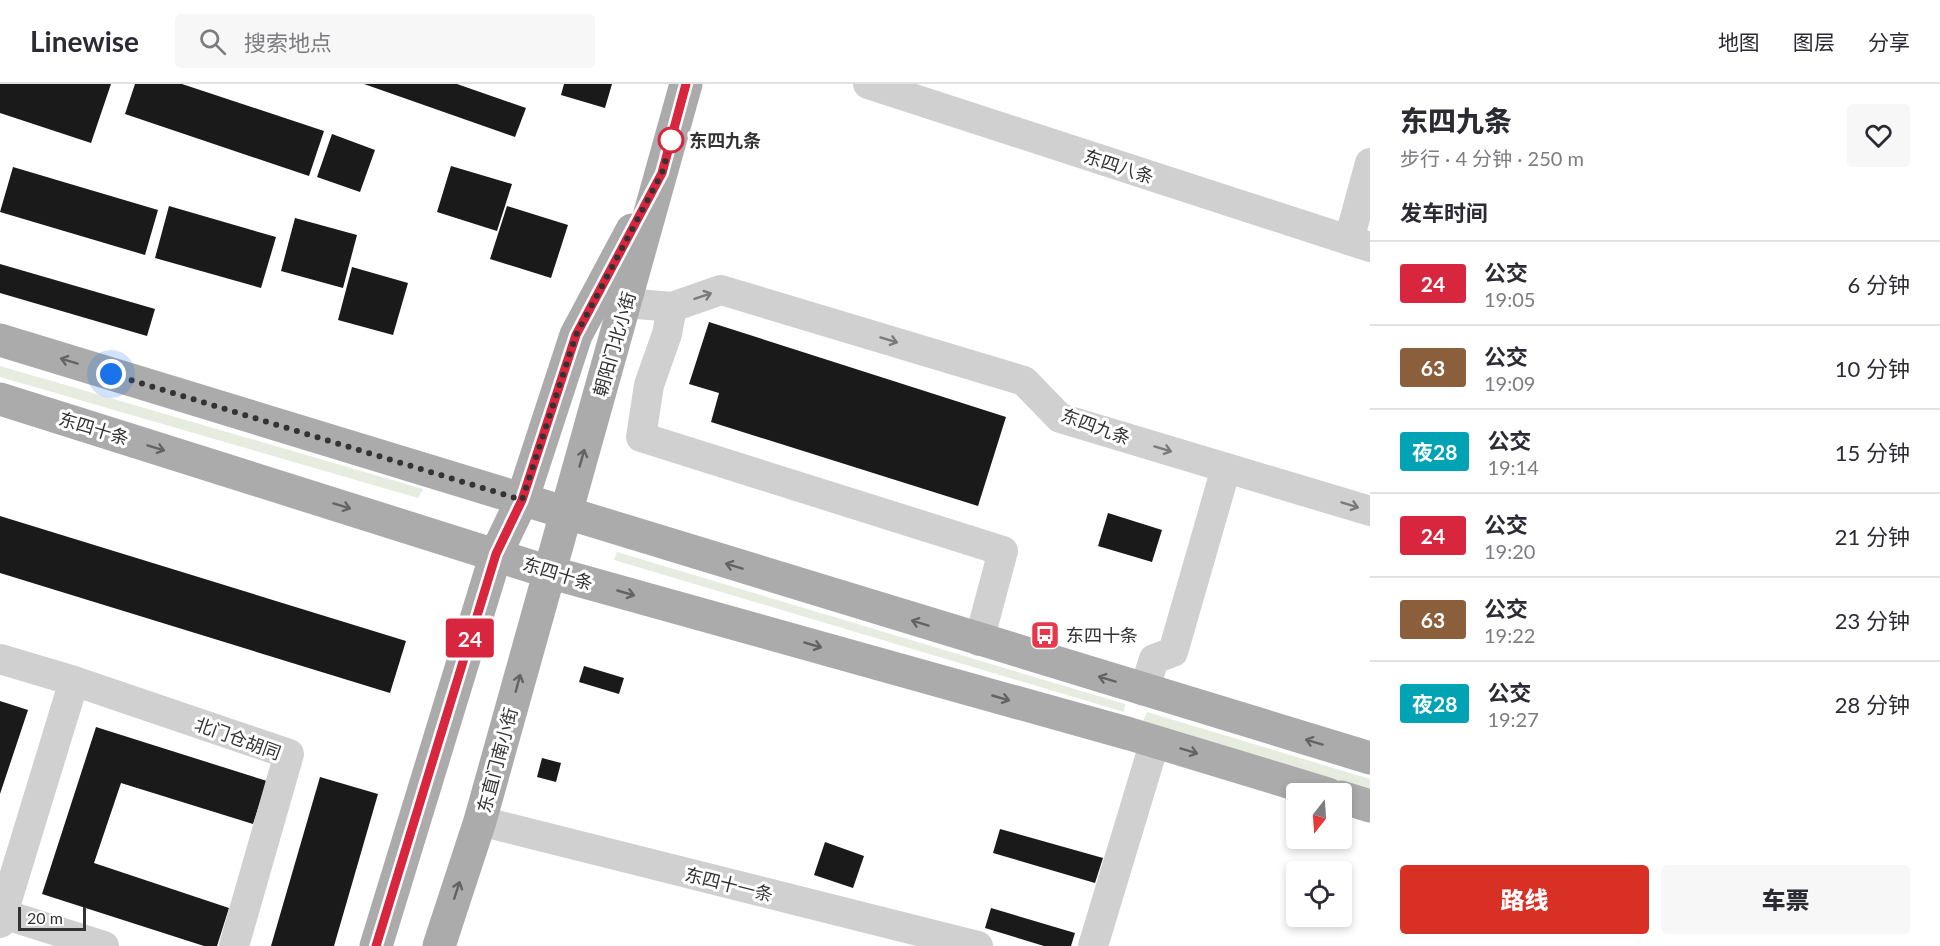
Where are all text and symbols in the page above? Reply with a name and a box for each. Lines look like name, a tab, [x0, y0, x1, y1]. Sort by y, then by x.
search box	[175, 14, 595, 68]
text: Linewise	[30, 24, 139, 58]
icon: search	[196, 25, 229, 58]
text: 搜索地点	[244, 29, 332, 56]
text: 地图	[1718, 29, 1760, 54]
text: 图层	[1793, 29, 1835, 54]
text: 分享	[1868, 29, 1910, 54]
text: 东四九条	[1400, 103, 1512, 137]
button: heart	[1847, 104, 1910, 167]
marker: 东四九条	[658, 127, 684, 153]
place label: 东四九条	[689, 129, 761, 151]
street label: 东四八条	[1081, 144, 1157, 188]
text: 步行 · 4 分钟 · 250 m	[1400, 146, 1584, 170]
text: 发车时间	[1400, 199, 1488, 226]
text: 公交	[1484, 259, 1528, 286]
text: 24	[1421, 271, 1445, 296]
text: 6 分钟	[1848, 271, 1910, 298]
text: 19:05	[1484, 287, 1535, 311]
street label: 朝阳门北小街	[589, 289, 639, 399]
one-way arrow	[693, 290, 712, 301]
one-way arrow	[879, 335, 898, 346]
text: 公交	[1484, 343, 1528, 370]
one-way arrow	[60, 355, 79, 366]
text: 63	[1421, 355, 1445, 380]
text: 10 分钟	[1835, 355, 1910, 382]
your location	[96, 359, 126, 389]
text: 19:09	[1484, 371, 1535, 395]
street label: 东四九条	[1058, 403, 1134, 449]
street label: 东四十条	[56, 407, 132, 449]
text: 公交	[1487, 427, 1531, 454]
text: 夜28	[1412, 439, 1457, 464]
text: 15 分钟	[1835, 439, 1910, 466]
one-way arrow	[146, 443, 165, 454]
one-way arrow	[1153, 444, 1172, 455]
one-way arrow	[577, 449, 588, 468]
text: 19:14	[1487, 455, 1539, 479]
one-way arrow	[1340, 500, 1359, 511]
one-way arrow	[332, 501, 351, 512]
text: 公交	[1484, 511, 1528, 538]
text: 24	[1421, 523, 1445, 548]
text: 21 分钟	[1835, 523, 1910, 550]
text: 19:20	[1484, 539, 1535, 563]
street label: 东四十条	[520, 552, 596, 594]
one-way arrow	[725, 560, 744, 571]
one-way arrow	[616, 588, 635, 599]
text: 公交	[1484, 595, 1528, 622]
text: 63	[1421, 607, 1445, 632]
text: 23 分钟	[1835, 607, 1910, 634]
one-way arrow	[911, 617, 930, 628]
line badge: 24	[443, 618, 497, 658]
bus stop icon: 东四十条	[1029, 619, 1061, 651]
text: 19:22	[1484, 623, 1535, 647]
place label: 东四十条	[1066, 624, 1138, 646]
text: 24	[458, 626, 482, 651]
one-way arrow	[804, 640, 823, 652]
one-way arrow	[1098, 673, 1117, 684]
one-way arrow	[513, 674, 524, 693]
text: 公交	[1487, 679, 1531, 706]
text: 夜28	[1412, 691, 1457, 716]
text: 28 分钟	[1835, 691, 1910, 718]
one-way arrow	[991, 693, 1010, 704]
street label: 东直门南小街	[472, 705, 522, 815]
text: 19:27	[1487, 707, 1539, 731]
street label: 北门仓胡同	[192, 712, 284, 764]
one-way arrow	[1305, 736, 1324, 747]
one-way arrow	[1179, 746, 1198, 757]
north arrow	[1286, 783, 1352, 849]
map controls	[1286, 783, 1352, 927]
button: locate	[1286, 861, 1352, 927]
street label: 东四十一条	[683, 862, 775, 906]
button: 路线	[1400, 865, 1649, 934]
button: 车票	[1661, 865, 1910, 934]
one-way arrow	[453, 881, 464, 900]
scale bar	[18, 904, 86, 932]
text: 20 m	[27, 908, 63, 927]

